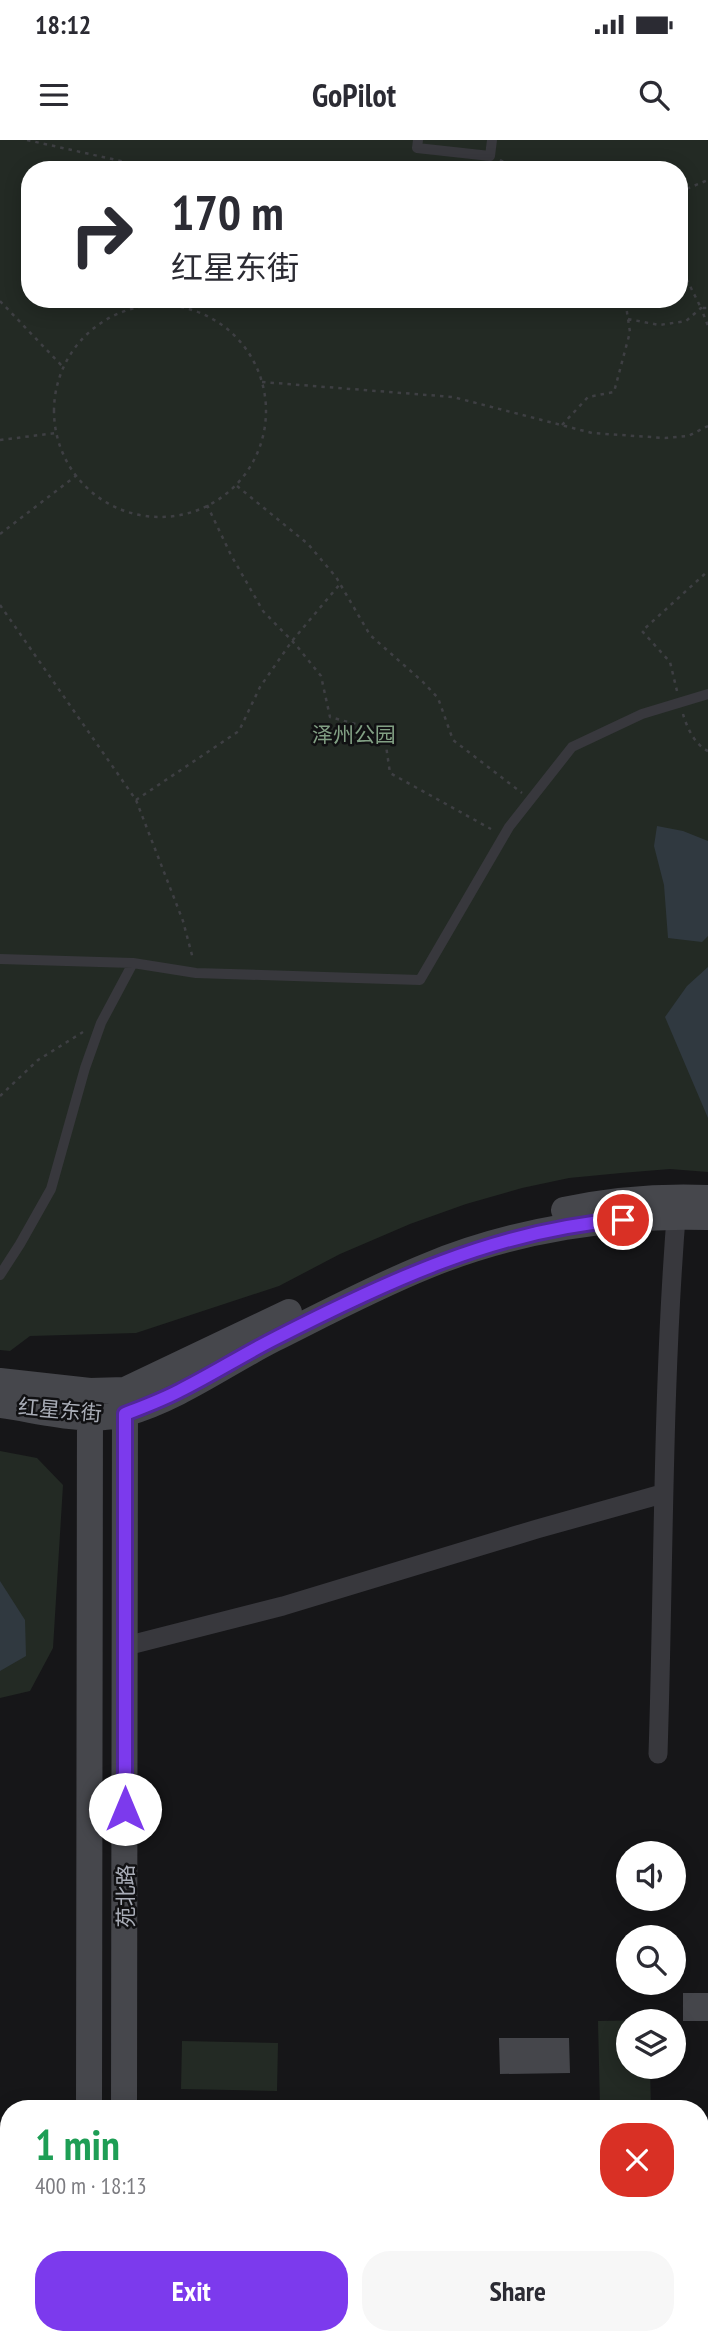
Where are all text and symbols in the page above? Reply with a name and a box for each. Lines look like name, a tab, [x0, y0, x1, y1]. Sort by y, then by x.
text: 18:12	[35, 8, 91, 41]
text: GoPilot	[312, 74, 396, 116]
icon: menu	[35, 76, 73, 114]
icon: search	[635, 76, 673, 114]
text: 170 m	[171, 180, 284, 244]
icon: right	[56, 189, 147, 280]
text: 红星东街	[171, 246, 299, 288]
park label: 泽州公园	[312, 721, 396, 748]
pin	[593, 1190, 653, 1250]
icon: arrive	[604, 1201, 642, 1239]
street label: 红星东街	[17, 1393, 103, 1427]
position arrow	[88, 1772, 162, 1846]
map controls	[616, 1841, 686, 2079]
button: sound	[616, 1841, 686, 1911]
street label: 苑北路	[112, 1865, 139, 1928]
button: search	[616, 1925, 686, 1995]
button: layers	[616, 2009, 686, 2079]
text: 1 min	[35, 2117, 120, 2172]
button: close	[600, 2123, 674, 2197]
text: 400 m · 18:13	[35, 2171, 147, 2200]
button: Exit	[35, 2251, 348, 2331]
button: Share	[362, 2251, 674, 2331]

